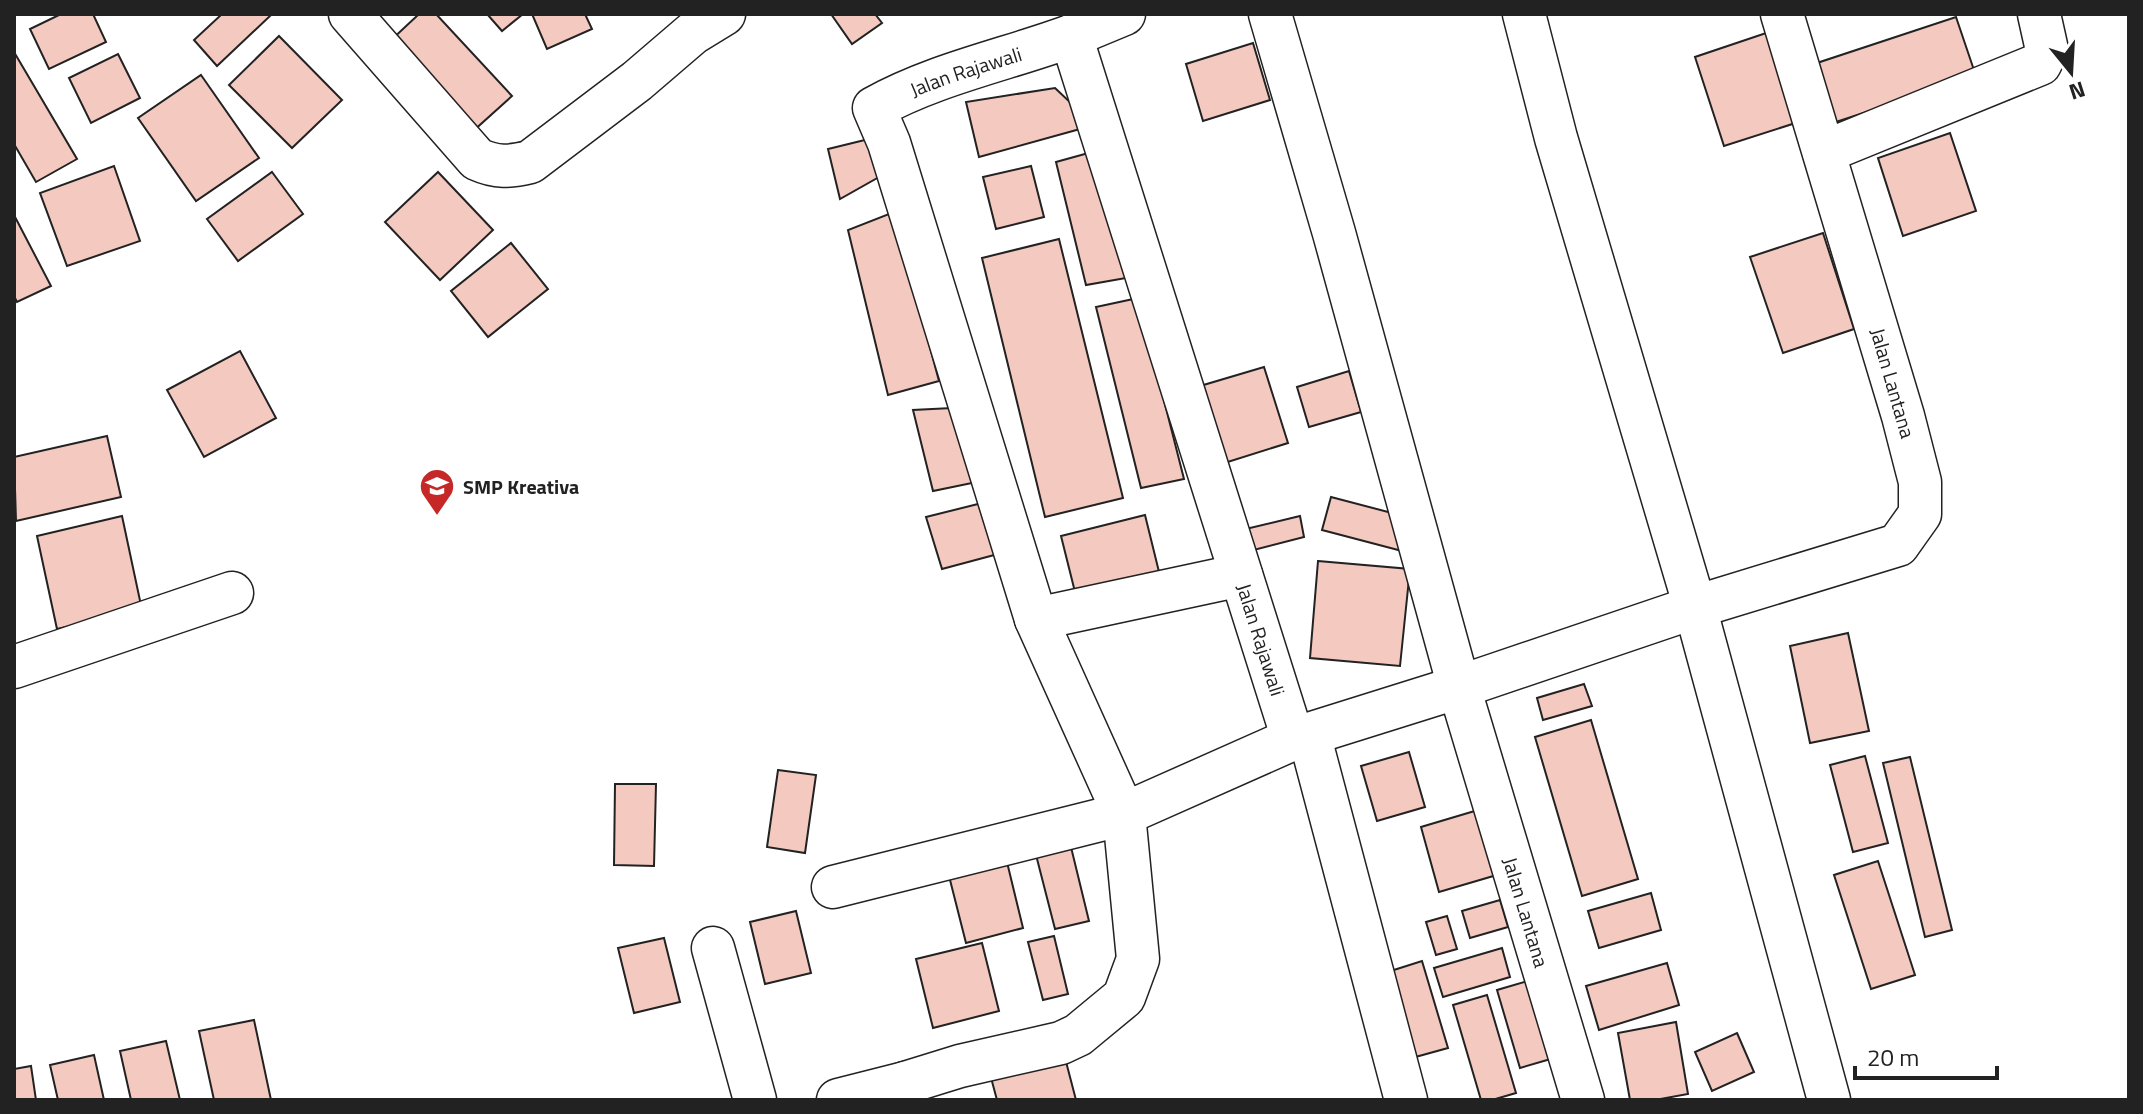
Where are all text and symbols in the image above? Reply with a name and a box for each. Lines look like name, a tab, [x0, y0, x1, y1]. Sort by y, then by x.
north arrow	[2031, 32, 2111, 112]
street label: Jalan Rajawali	[905, 38, 1025, 104]
text: N	[2065, 72, 2090, 110]
street label: Jalan Lantana	[1862, 324, 1924, 442]
school or university icon: SMP Kreativa	[418, 467, 456, 517]
place label: SMP Kreativa	[463, 471, 579, 502]
street label: Jalan Rajawali	[1229, 579, 1294, 700]
street label: Jalan Lantana	[1495, 853, 1558, 971]
scale bar	[1855, 1030, 1997, 1080]
text: 20 m	[1867, 1039, 1919, 1075]

